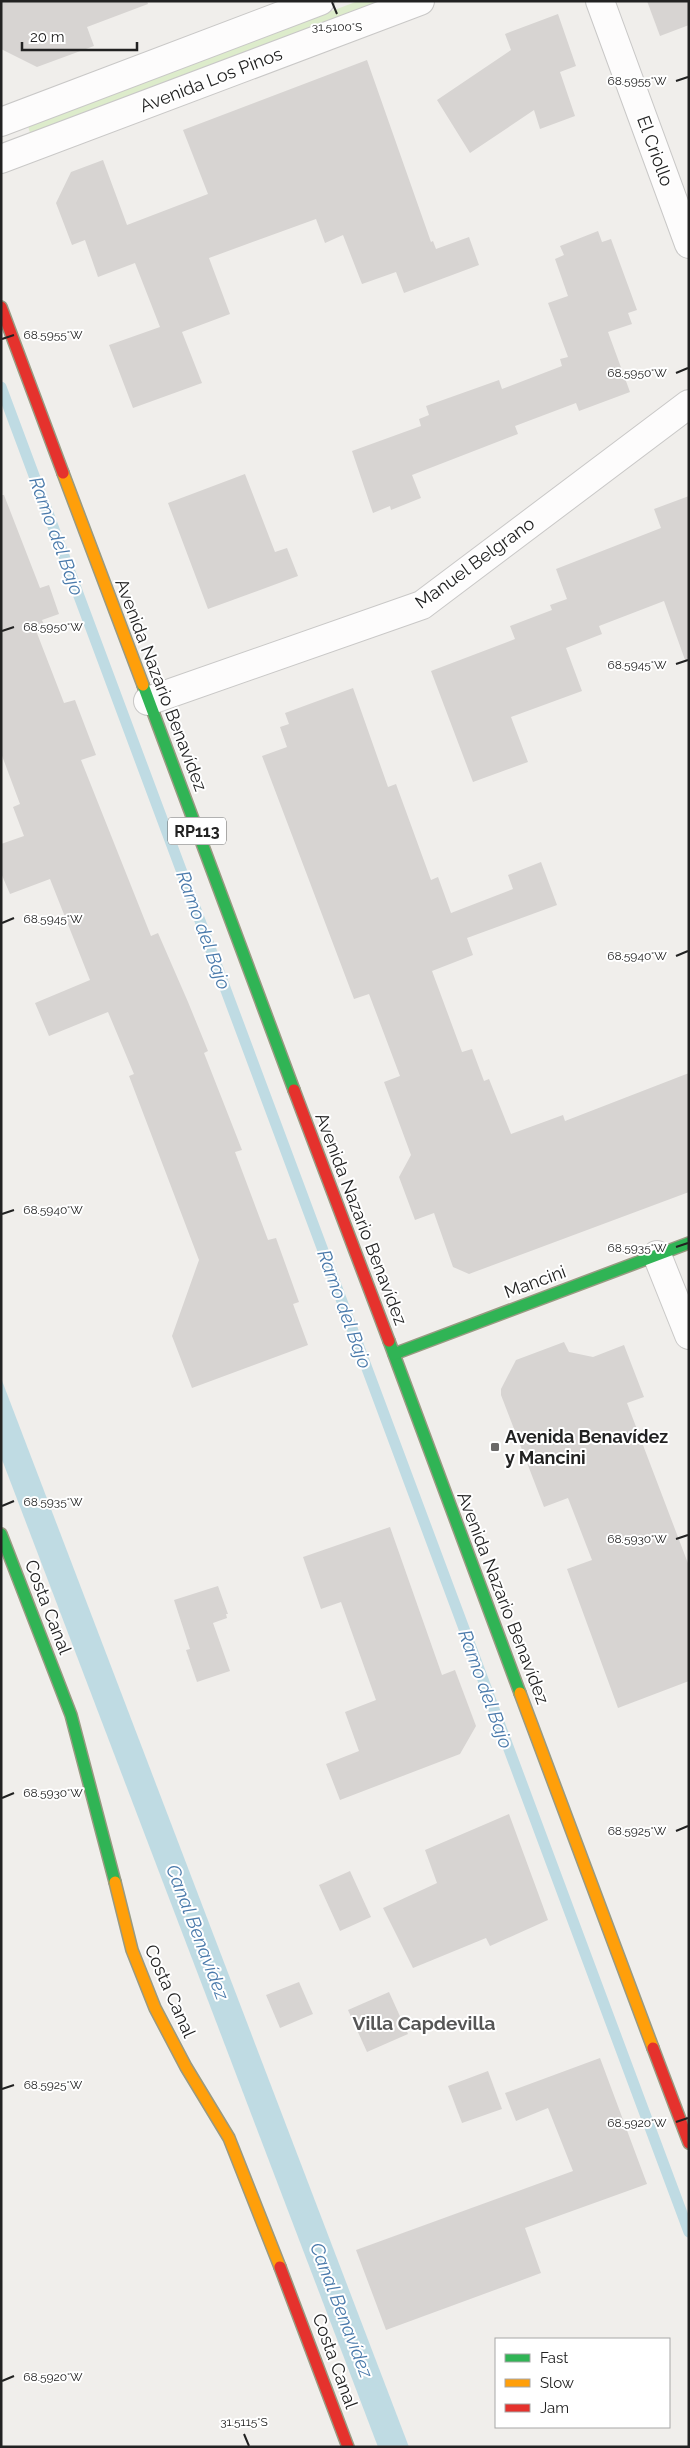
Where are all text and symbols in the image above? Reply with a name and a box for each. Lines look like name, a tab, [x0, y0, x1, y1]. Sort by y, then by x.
scale bar	[22, 20, 138, 52]
text: 31.5100°S	[312, 20, 362, 34]
text: 20 m	[30, 28, 65, 46]
street label: Avenida Los Pinos	[137, 43, 285, 116]
text: 68.5955°W	[607, 74, 667, 88]
street label: El Criollo	[633, 113, 678, 189]
text: 68.5955°W	[23, 328, 83, 342]
text: 68.5950°W	[607, 366, 667, 380]
water label: Ramo del Bajo	[25, 474, 89, 598]
street label: Manuel Belgrano	[411, 512, 539, 613]
street label: Avenida Nazario Benavídez	[111, 576, 212, 794]
text: 68.5950°W	[23, 620, 83, 634]
text: 68.5945°W	[607, 658, 667, 672]
road number: RP113	[168, 818, 226, 844]
water label: Ramo del Bajo	[172, 868, 236, 992]
text: 68.5945°W	[23, 912, 83, 926]
text: 68.5940°W	[607, 949, 667, 963]
street label: Avenida Nazario Benavídez	[311, 1110, 412, 1328]
text: 68.5940°W	[23, 1203, 83, 1217]
text: 68.5935°W	[608, 1241, 667, 1255]
water label: Ramo del Bajo	[313, 1247, 377, 1371]
street label: Mancini	[501, 1261, 569, 1302]
place label: Avenida Benavídez y Mancini	[505, 1426, 668, 1468]
marker: Avenida Benavídez y Mancini	[489, 1441, 501, 1453]
street label: Avenida Nazario Benavídez	[453, 1489, 554, 1707]
text: 68.5935°W	[24, 1495, 83, 1509]
text: 68.5930°W	[607, 1532, 667, 1546]
street label: Costa Canal	[21, 1557, 76, 1657]
water label: Ramo del Bajo	[454, 1627, 518, 1751]
text: 68.5930°W	[23, 1786, 83, 1800]
text: 68.5925°W	[608, 1824, 667, 1838]
water label: Canal Benavídez	[162, 1861, 234, 2004]
street label: Costa Canal	[141, 1941, 200, 2041]
district label: Villa Capdevilla	[353, 2012, 495, 2034]
text: 68.5925°W	[24, 2078, 83, 2092]
text: 68.5920°W	[607, 2116, 667, 2130]
water label: Canal Benavídez	[306, 2239, 378, 2382]
street label: Costa Canal	[309, 2310, 362, 2411]
legend	[495, 2338, 670, 2428]
text: Fast	[540, 2349, 568, 2367]
text: 68.5920°W	[23, 2370, 83, 2384]
text: Slow	[540, 2374, 574, 2392]
text: Jam	[540, 2399, 569, 2417]
text: 31.5115°S	[220, 2415, 268, 2429]

